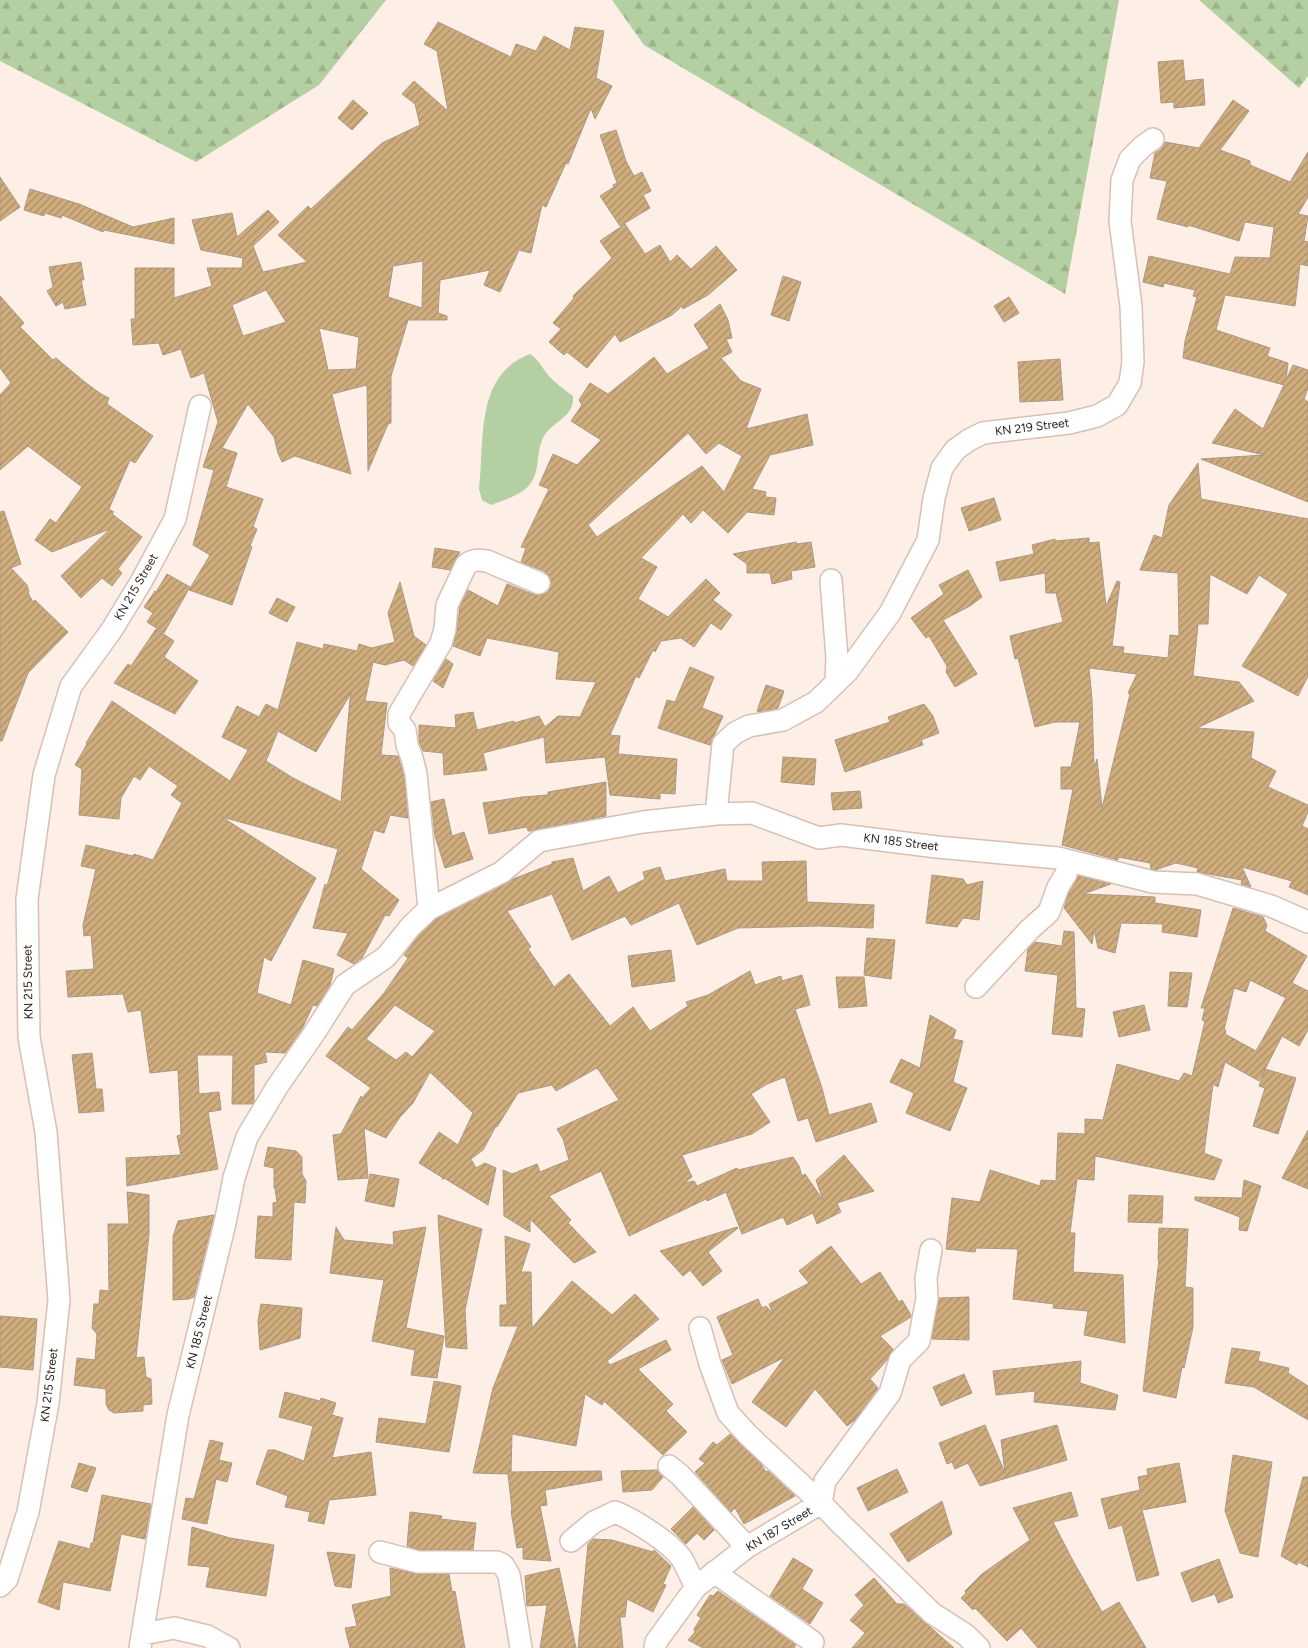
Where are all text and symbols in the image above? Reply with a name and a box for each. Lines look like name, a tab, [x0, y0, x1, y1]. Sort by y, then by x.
street label: KN 219 Street	[994, 415, 1070, 438]
street label: KN 215 Street	[111, 551, 161, 623]
street label: KN 185 Street	[863, 830, 940, 854]
street label: KN 215 Street	[20, 944, 36, 1019]
street label: KN 185 Street	[183, 1293, 215, 1370]
street label: KN 215 Street	[38, 1347, 61, 1423]
street label: KN 187 Street	[743, 1503, 815, 1554]

